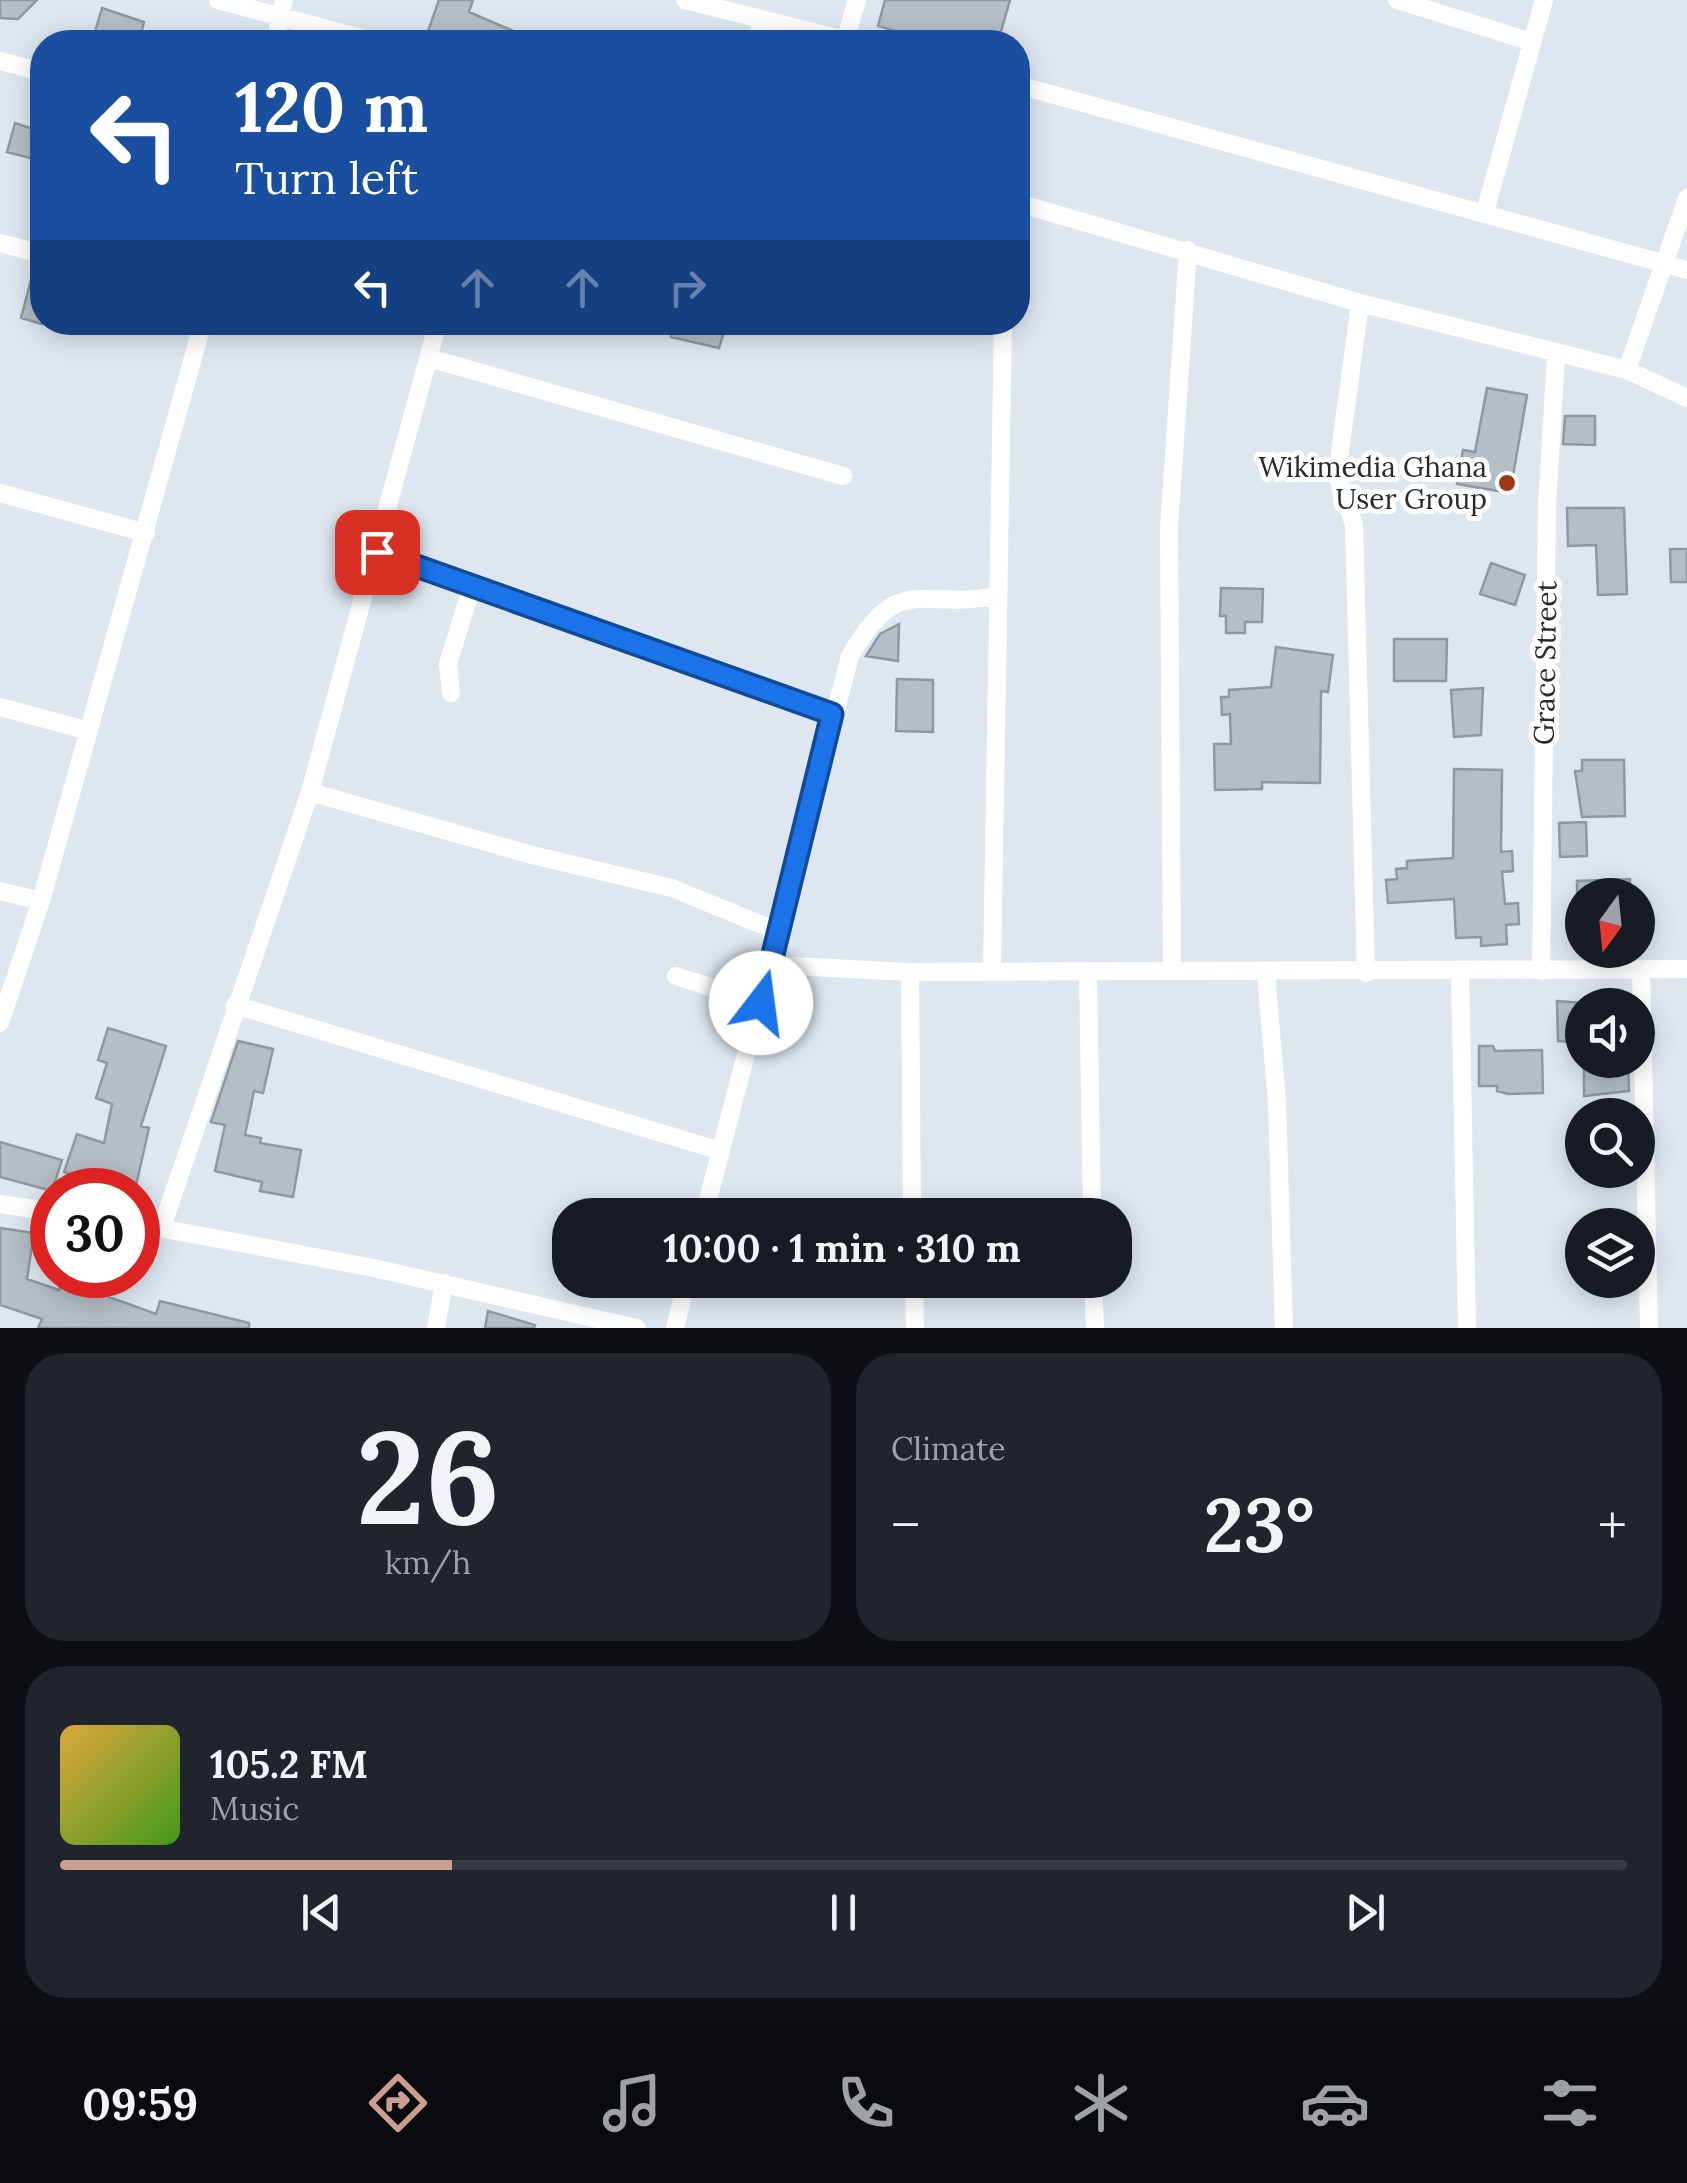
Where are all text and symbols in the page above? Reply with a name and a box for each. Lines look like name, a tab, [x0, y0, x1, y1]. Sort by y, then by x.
text: 120 m	[235, 62, 428, 151]
icon: left	[70, 70, 200, 200]
text: Turn left	[235, 149, 418, 206]
icon: left	[345, 260, 400, 315]
icon: ahead	[450, 260, 505, 315]
icon: ahead	[555, 260, 610, 315]
icon: right	[660, 260, 715, 315]
place label: Wikimedia Ghana User Group	[1258, 449, 1487, 517]
marker: Wikimedia Ghana User Group	[1496, 472, 1518, 494]
pin	[335, 510, 420, 595]
icon: arrive	[350, 525, 405, 580]
street label: Grace Street	[1526, 580, 1564, 745]
north arrow	[1565, 878, 1655, 968]
map controls	[1565, 878, 1655, 1298]
position arrow	[709, 951, 813, 1055]
button: sound	[1565, 988, 1655, 1078]
button: search	[1565, 1098, 1655, 1188]
speed limit sign: 30	[30, 1168, 160, 1298]
button: layers	[1565, 1208, 1655, 1298]
text: 10:00 · 1 min · 310 m	[663, 1224, 1021, 1272]
text: 26	[356, 1393, 500, 1560]
text: Climate	[891, 1428, 1006, 1469]
text: 23°	[1204, 1477, 1314, 1573]
text: −	[891, 1490, 920, 1560]
text: +	[1598, 1490, 1627, 1560]
text: km/h	[385, 1542, 471, 1583]
text: 105.2 FM	[210, 1740, 368, 1788]
text: Music	[210, 1788, 299, 1829]
icon: previous	[294, 1885, 349, 1940]
icon: pause	[816, 1885, 871, 1940]
icon: next	[1338, 1885, 1393, 1940]
icon: directions	[363, 2068, 433, 2138]
icon: music	[597, 2068, 667, 2138]
icon: phone	[831, 2068, 901, 2138]
icon: climate	[1066, 2068, 1136, 2138]
icon: car	[1300, 2068, 1370, 2138]
icon: filters	[1535, 2068, 1605, 2138]
text: 09:59	[82, 2075, 198, 2132]

